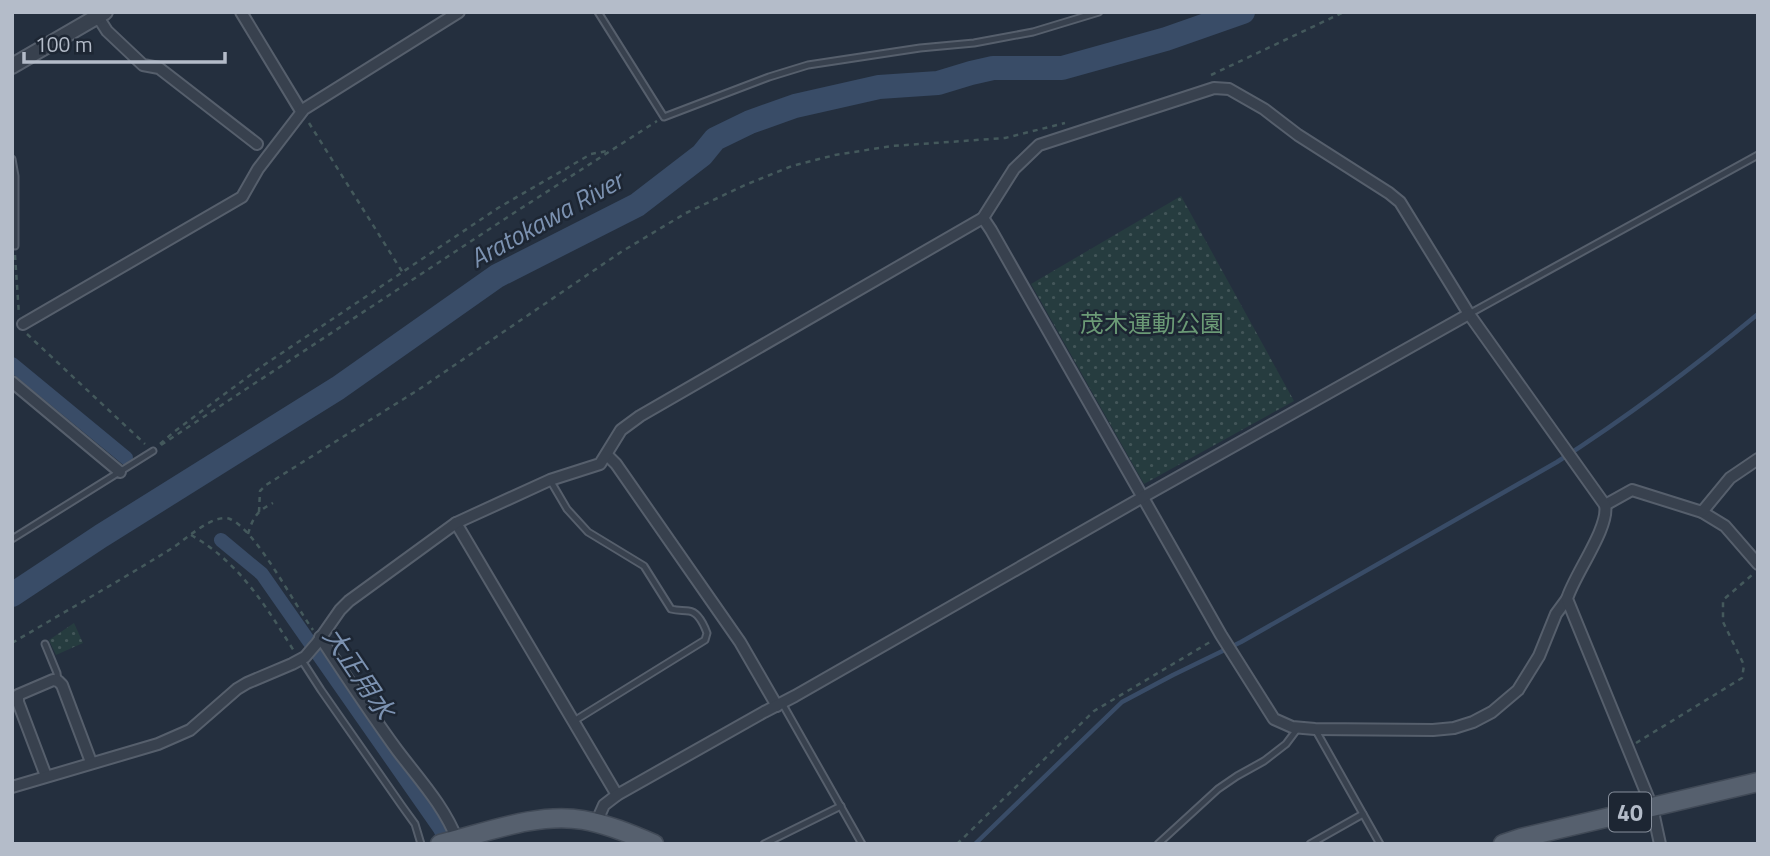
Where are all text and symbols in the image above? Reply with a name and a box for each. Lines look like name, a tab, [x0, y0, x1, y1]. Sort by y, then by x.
scale bar	[24, 21, 226, 65]
text: 100 m	[35, 28, 92, 60]
water label: Aratokawa River	[462, 159, 632, 277]
park label: 茂木運動公園	[1080, 305, 1224, 341]
water label: 大正用水	[314, 619, 406, 729]
road number: 40	[1609, 792, 1651, 832]

